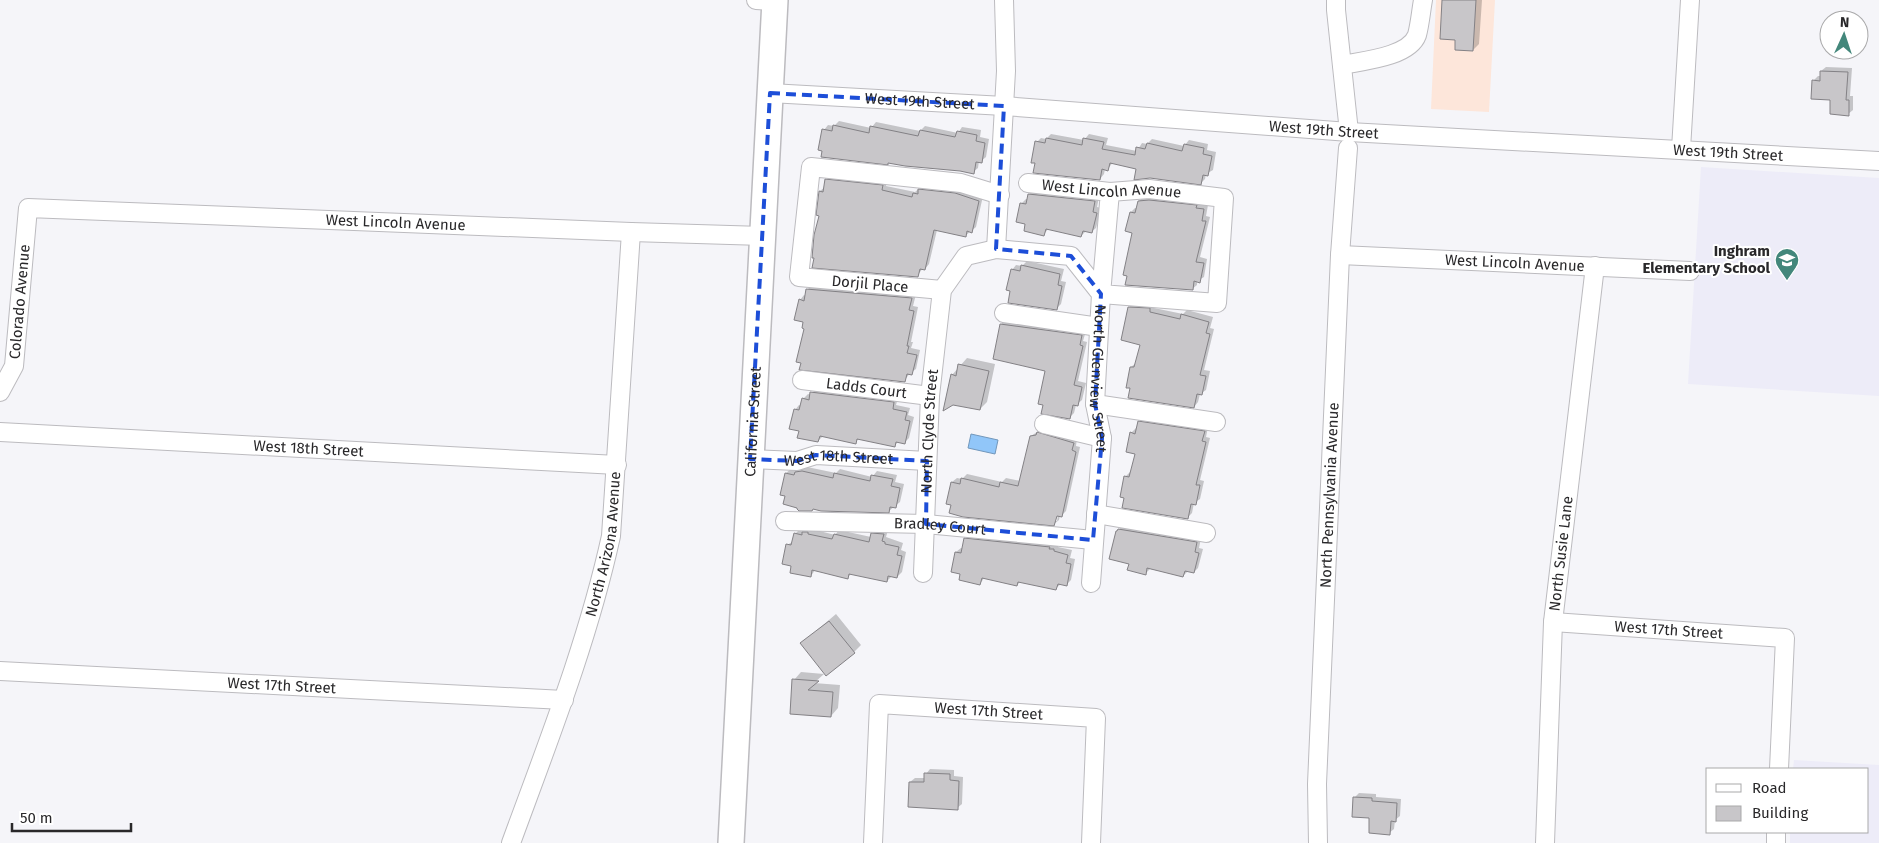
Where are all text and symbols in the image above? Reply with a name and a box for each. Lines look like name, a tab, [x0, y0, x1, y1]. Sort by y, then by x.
north arrow	[1819, 10, 1869, 60]
text: N	[1840, 14, 1850, 31]
street label: West 19th Street	[864, 89, 976, 113]
street label: West 19th Street	[1268, 117, 1380, 143]
street label: West 19th Street	[1673, 141, 1784, 165]
street label: West Lincoln Avenue	[1041, 176, 1182, 202]
street label: West Lincoln Avenue	[325, 211, 466, 234]
place label: Inghram Elementary School	[1642, 242, 1771, 277]
street label: Colorado Avenue	[6, 244, 34, 360]
school or university icon: Inghram Elementary School	[1774, 247, 1800, 281]
street label: West Lincoln Avenue	[1444, 251, 1585, 275]
street label: Dorjil Place	[831, 272, 909, 296]
street label: North Glenview Street	[1086, 304, 1111, 454]
street label: California Street	[741, 365, 765, 477]
street label: North Clyde Street	[917, 367, 942, 494]
street label: Ladds Court	[825, 374, 909, 402]
street label: North Pennsylvania Avenue	[1317, 402, 1343, 588]
street label: West 18th Street	[253, 437, 365, 460]
street label: West 18th Street	[783, 446, 894, 470]
street label: North Arizona Avenue	[582, 471, 624, 619]
street label: North Susie Lane	[1545, 495, 1577, 612]
street label: Bradley Court	[894, 514, 987, 539]
street label: West 17th Street	[1614, 617, 1724, 643]
street label: West 17th Street	[227, 674, 337, 697]
street label: West 17th Street	[934, 699, 1044, 724]
legend	[1706, 768, 1869, 833]
text: Road	[1752, 779, 1787, 797]
scale bar	[12, 800, 131, 832]
text: Building	[1752, 804, 1808, 822]
text: 50 m	[20, 809, 53, 827]

